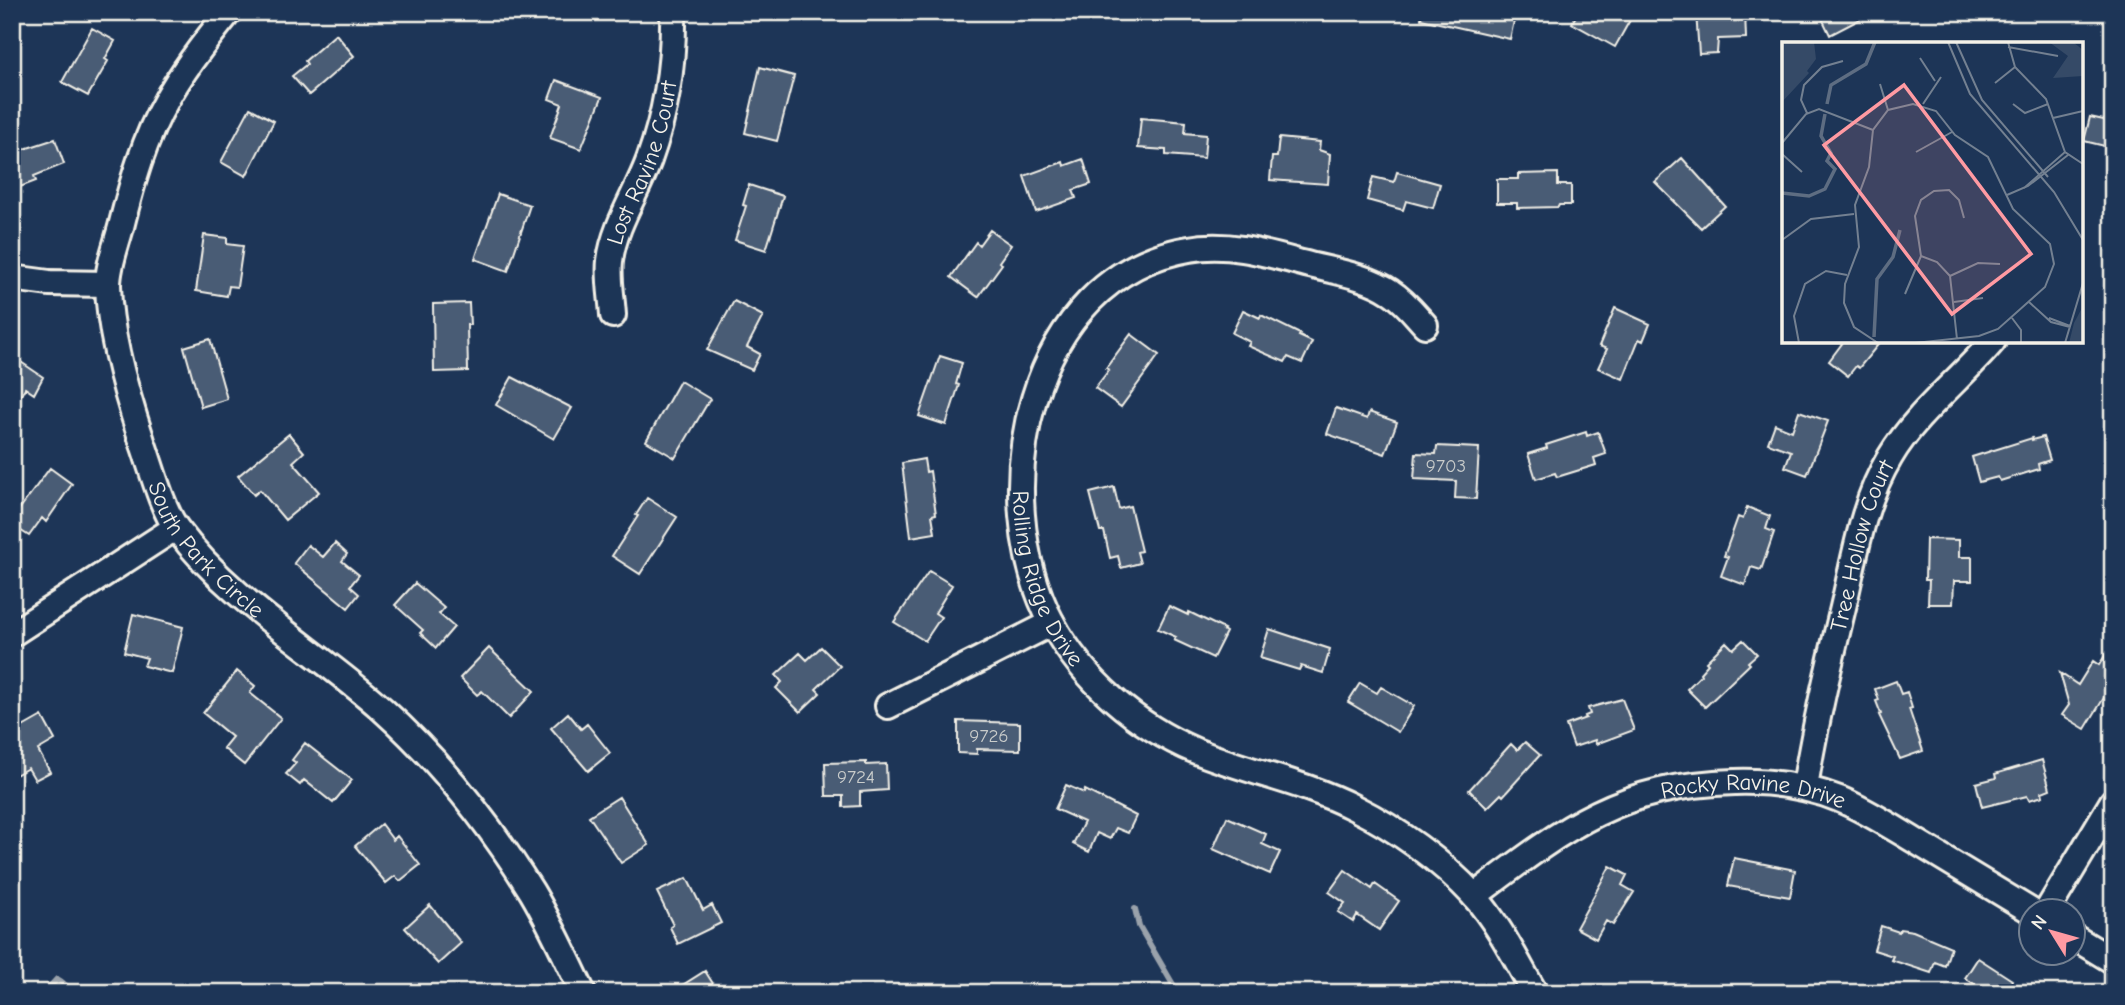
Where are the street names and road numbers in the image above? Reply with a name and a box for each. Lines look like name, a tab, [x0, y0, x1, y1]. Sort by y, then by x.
street label: Lost Ravine Court	[600, 78, 682, 248]
street label: Tree Hollow Court	[1824, 454, 1900, 634]
street label: South Park Circle	[143, 478, 269, 623]
street label: Rolling Ridge Drive	[1007, 490, 1090, 672]
street label: Rocky Ravine Drive	[1658, 768, 1850, 814]

